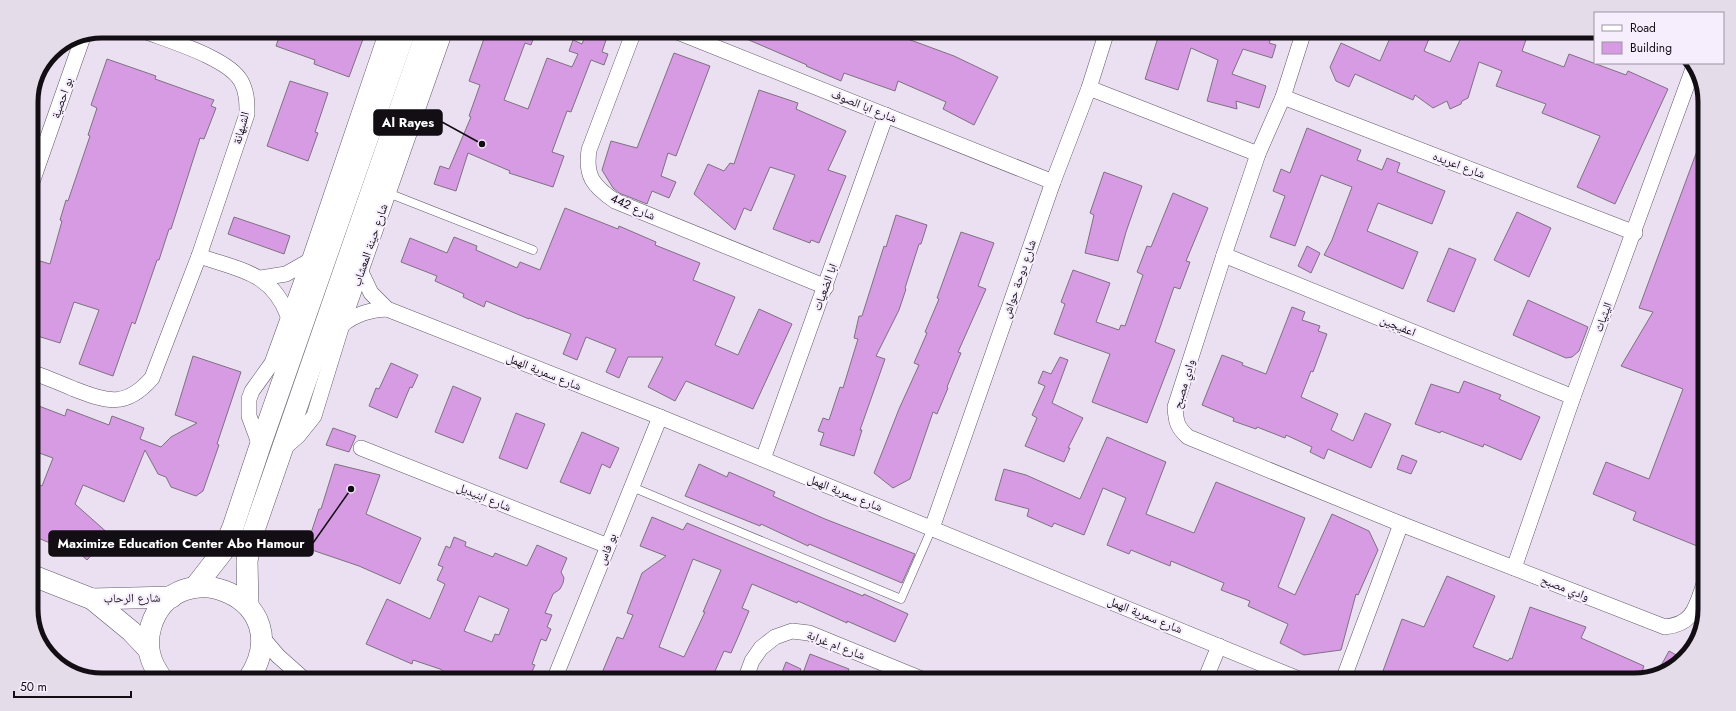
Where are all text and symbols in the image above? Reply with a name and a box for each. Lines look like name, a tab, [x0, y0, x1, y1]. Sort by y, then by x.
legend	[1594, 12, 1724, 64]
text: Road	[1630, 19, 1656, 37]
text: Building	[1630, 39, 1672, 57]
street label: بو احصية	[47, 75, 77, 121]
street label: شارع ابا الصوف	[828, 85, 900, 127]
street label: الشبهانة	[228, 110, 254, 146]
callout: Al Rayes	[374, 110, 442, 135]
text: Al Rayes	[381, 113, 434, 132]
street label: شارع اعريده	[1430, 147, 1488, 183]
street label: شارع 442	[608, 189, 658, 225]
street label: شارع حينة المعشاب	[347, 201, 393, 289]
street label: شارع دوحة حواش	[997, 237, 1041, 321]
street label: ابا الضعيات	[808, 261, 842, 313]
street label: اليثياث	[1589, 299, 1617, 334]
street label: اعفيجين	[1377, 311, 1419, 341]
street label: شارع سمرية الهمل	[504, 349, 584, 395]
street label: وادي مصبح	[1168, 357, 1201, 411]
street label: شارع سمرية الهمل	[805, 470, 885, 516]
street label: شارع ابنيديل	[454, 478, 514, 516]
street label: بو فاس	[593, 530, 621, 568]
callout: Maximize Education Center Abo Hamour	[49, 531, 313, 556]
text: Maximize Education Center Abo Hamour	[57, 534, 305, 553]
street label: وادي مصبح	[1538, 571, 1592, 606]
street label: شارع الرحاب	[104, 589, 161, 607]
street label: شارع سمرية الهمل	[1105, 592, 1185, 638]
street label: شارع ام غرابة	[804, 626, 868, 664]
scale bar	[14, 673, 131, 699]
text: 50 m	[20, 678, 47, 696]

